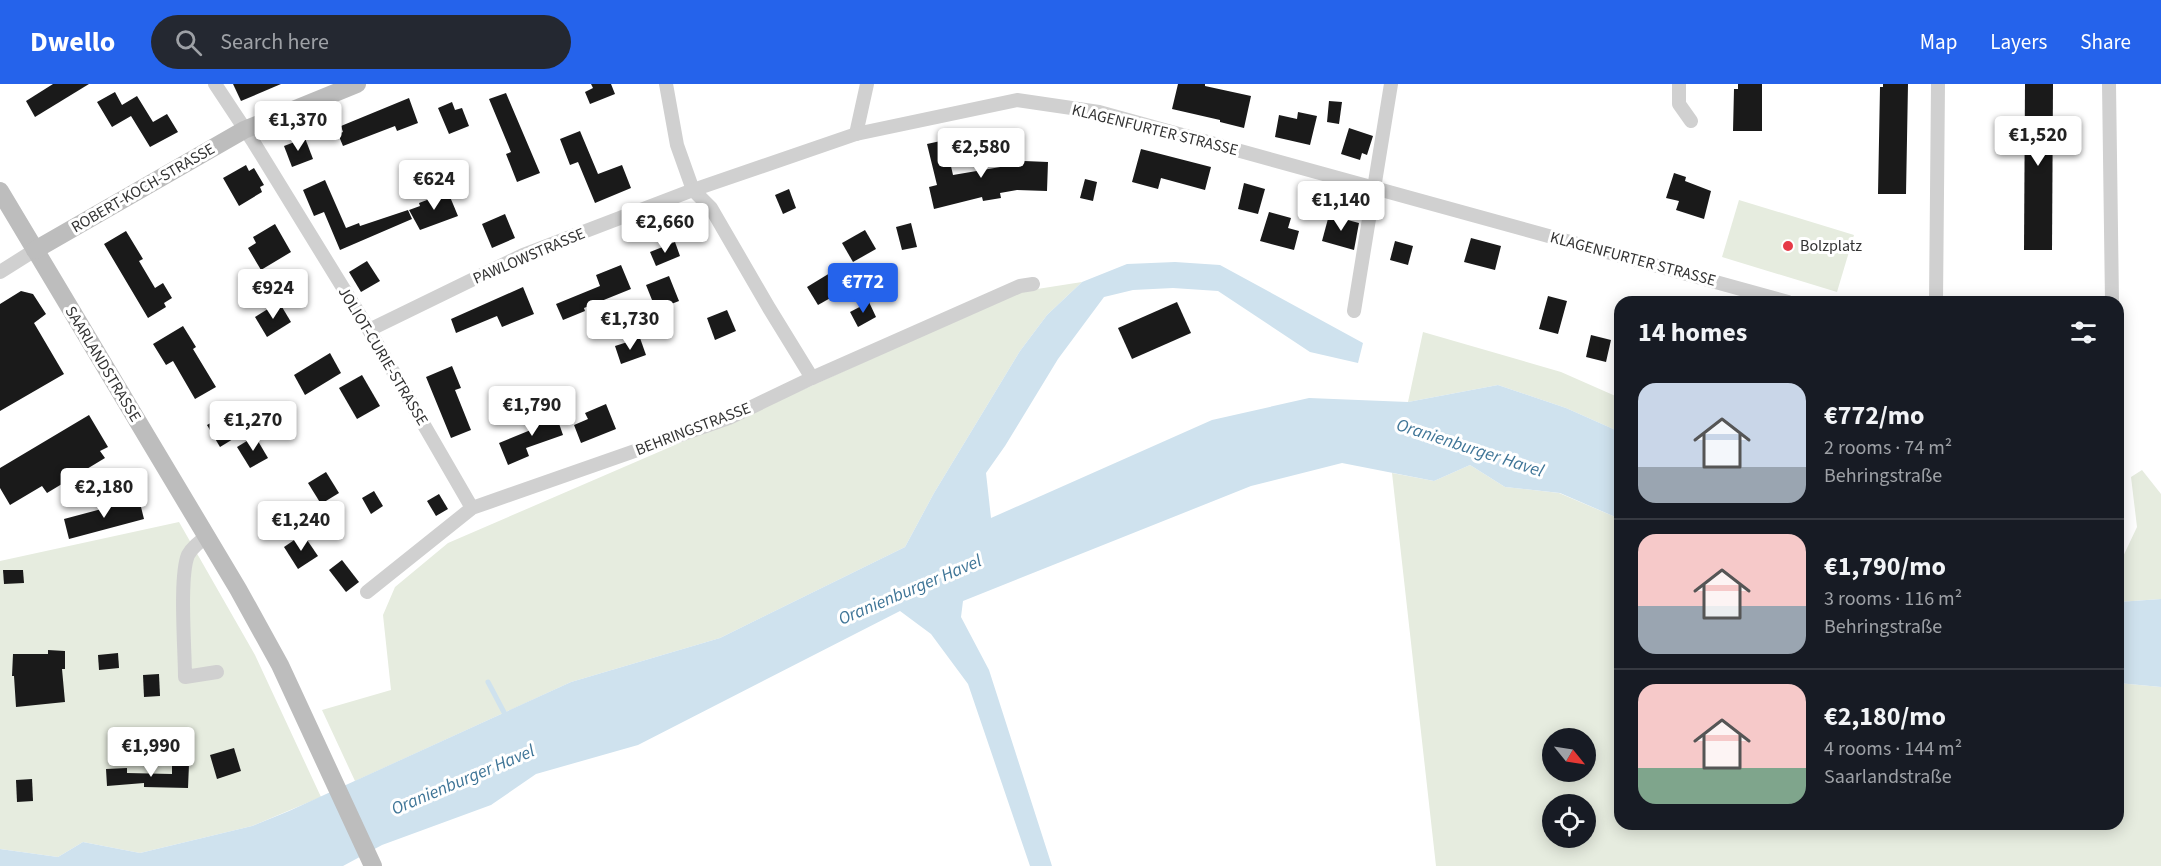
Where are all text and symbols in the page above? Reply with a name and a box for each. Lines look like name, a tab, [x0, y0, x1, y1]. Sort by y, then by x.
search box	[151, 15, 571, 69]
text: Dwello	[30, 22, 115, 62]
icon: search	[172, 26, 205, 59]
text: Search here	[220, 26, 329, 58]
text: Map	[1920, 27, 1957, 57]
text: Layers	[1990, 27, 2047, 57]
text: Share	[2080, 27, 2131, 57]
street label: KLAGENFURTER STRASSE	[1070, 99, 1240, 161]
pin: €1,370	[249, 101, 347, 152]
text: €1,370	[269, 106, 327, 134]
pin: €1,520	[1989, 116, 2087, 167]
text: €1,520	[2009, 121, 2067, 149]
pin: €2,580	[932, 128, 1030, 179]
text: €2,580	[952, 133, 1010, 161]
street label: ROBERT-KOCH-STRASSE	[67, 138, 219, 238]
pin: €624	[398, 160, 470, 211]
text: €624	[413, 165, 455, 193]
pin: €1,140	[1292, 181, 1390, 232]
text: €1,140	[1312, 186, 1370, 214]
pin: €2,660	[616, 203, 714, 254]
text: €2,660	[636, 208, 694, 236]
street label: PAWLOWSTRASSE	[470, 222, 588, 290]
street label: KLAGENFURTER STRASSE	[1548, 226, 1718, 292]
place label: Bolzplatz	[1800, 235, 1862, 257]
marker: Bolzplatz	[1781, 239, 1795, 253]
pin: €772	[827, 263, 899, 314]
text: €772	[842, 268, 884, 296]
pin: €924	[237, 269, 309, 320]
text: €924	[252, 274, 294, 302]
street label: JOLIOT-CURIE-STRASSE	[333, 282, 433, 430]
pin: €1,730	[581, 300, 679, 351]
street label: SAARLANDSTRASSE	[60, 302, 146, 426]
text: €1,730	[601, 305, 659, 333]
text: 14 homes	[1638, 314, 1747, 351]
icon: filters	[2067, 316, 2100, 349]
pin: €1,790	[483, 386, 581, 437]
text: €1,790	[503, 391, 561, 419]
street label: BEHRINGSTRASSE	[632, 397, 754, 461]
text: €772/mo	[1824, 397, 1924, 434]
pin: €1,270	[204, 401, 302, 452]
text: €1,270	[224, 406, 282, 434]
icon: home	[1686, 407, 1758, 479]
water label: Oranienburger Havel	[1393, 412, 1547, 484]
text: 2 rooms · 74 m²	[1824, 434, 1952, 462]
text: Behringstraße	[1824, 462, 1942, 490]
pin: €2,180	[55, 468, 153, 519]
text: €2,180	[75, 473, 133, 501]
pin: €1,240	[252, 501, 350, 552]
text: €1,240	[272, 506, 330, 534]
water label: Oranienburger Havel	[834, 548, 986, 632]
text: €1,790/mo	[1824, 548, 1946, 585]
icon: home	[1686, 558, 1758, 630]
text: 3 rooms · 116 m²	[1824, 585, 1962, 613]
text: Behringstraße	[1824, 613, 1942, 641]
text: €2,180/mo	[1824, 698, 1946, 735]
icon: home	[1686, 708, 1758, 780]
pin: €1,990	[102, 727, 200, 778]
north arrow	[1542, 728, 1596, 782]
map controls	[1542, 728, 1596, 848]
text: €1,990	[122, 732, 180, 760]
text: 4 rooms · 144 m²	[1824, 735, 1962, 763]
water label: Oranienburger Havel	[387, 738, 539, 822]
text: Saarlandstraße	[1824, 763, 1952, 791]
button: locate	[1542, 794, 1596, 848]

